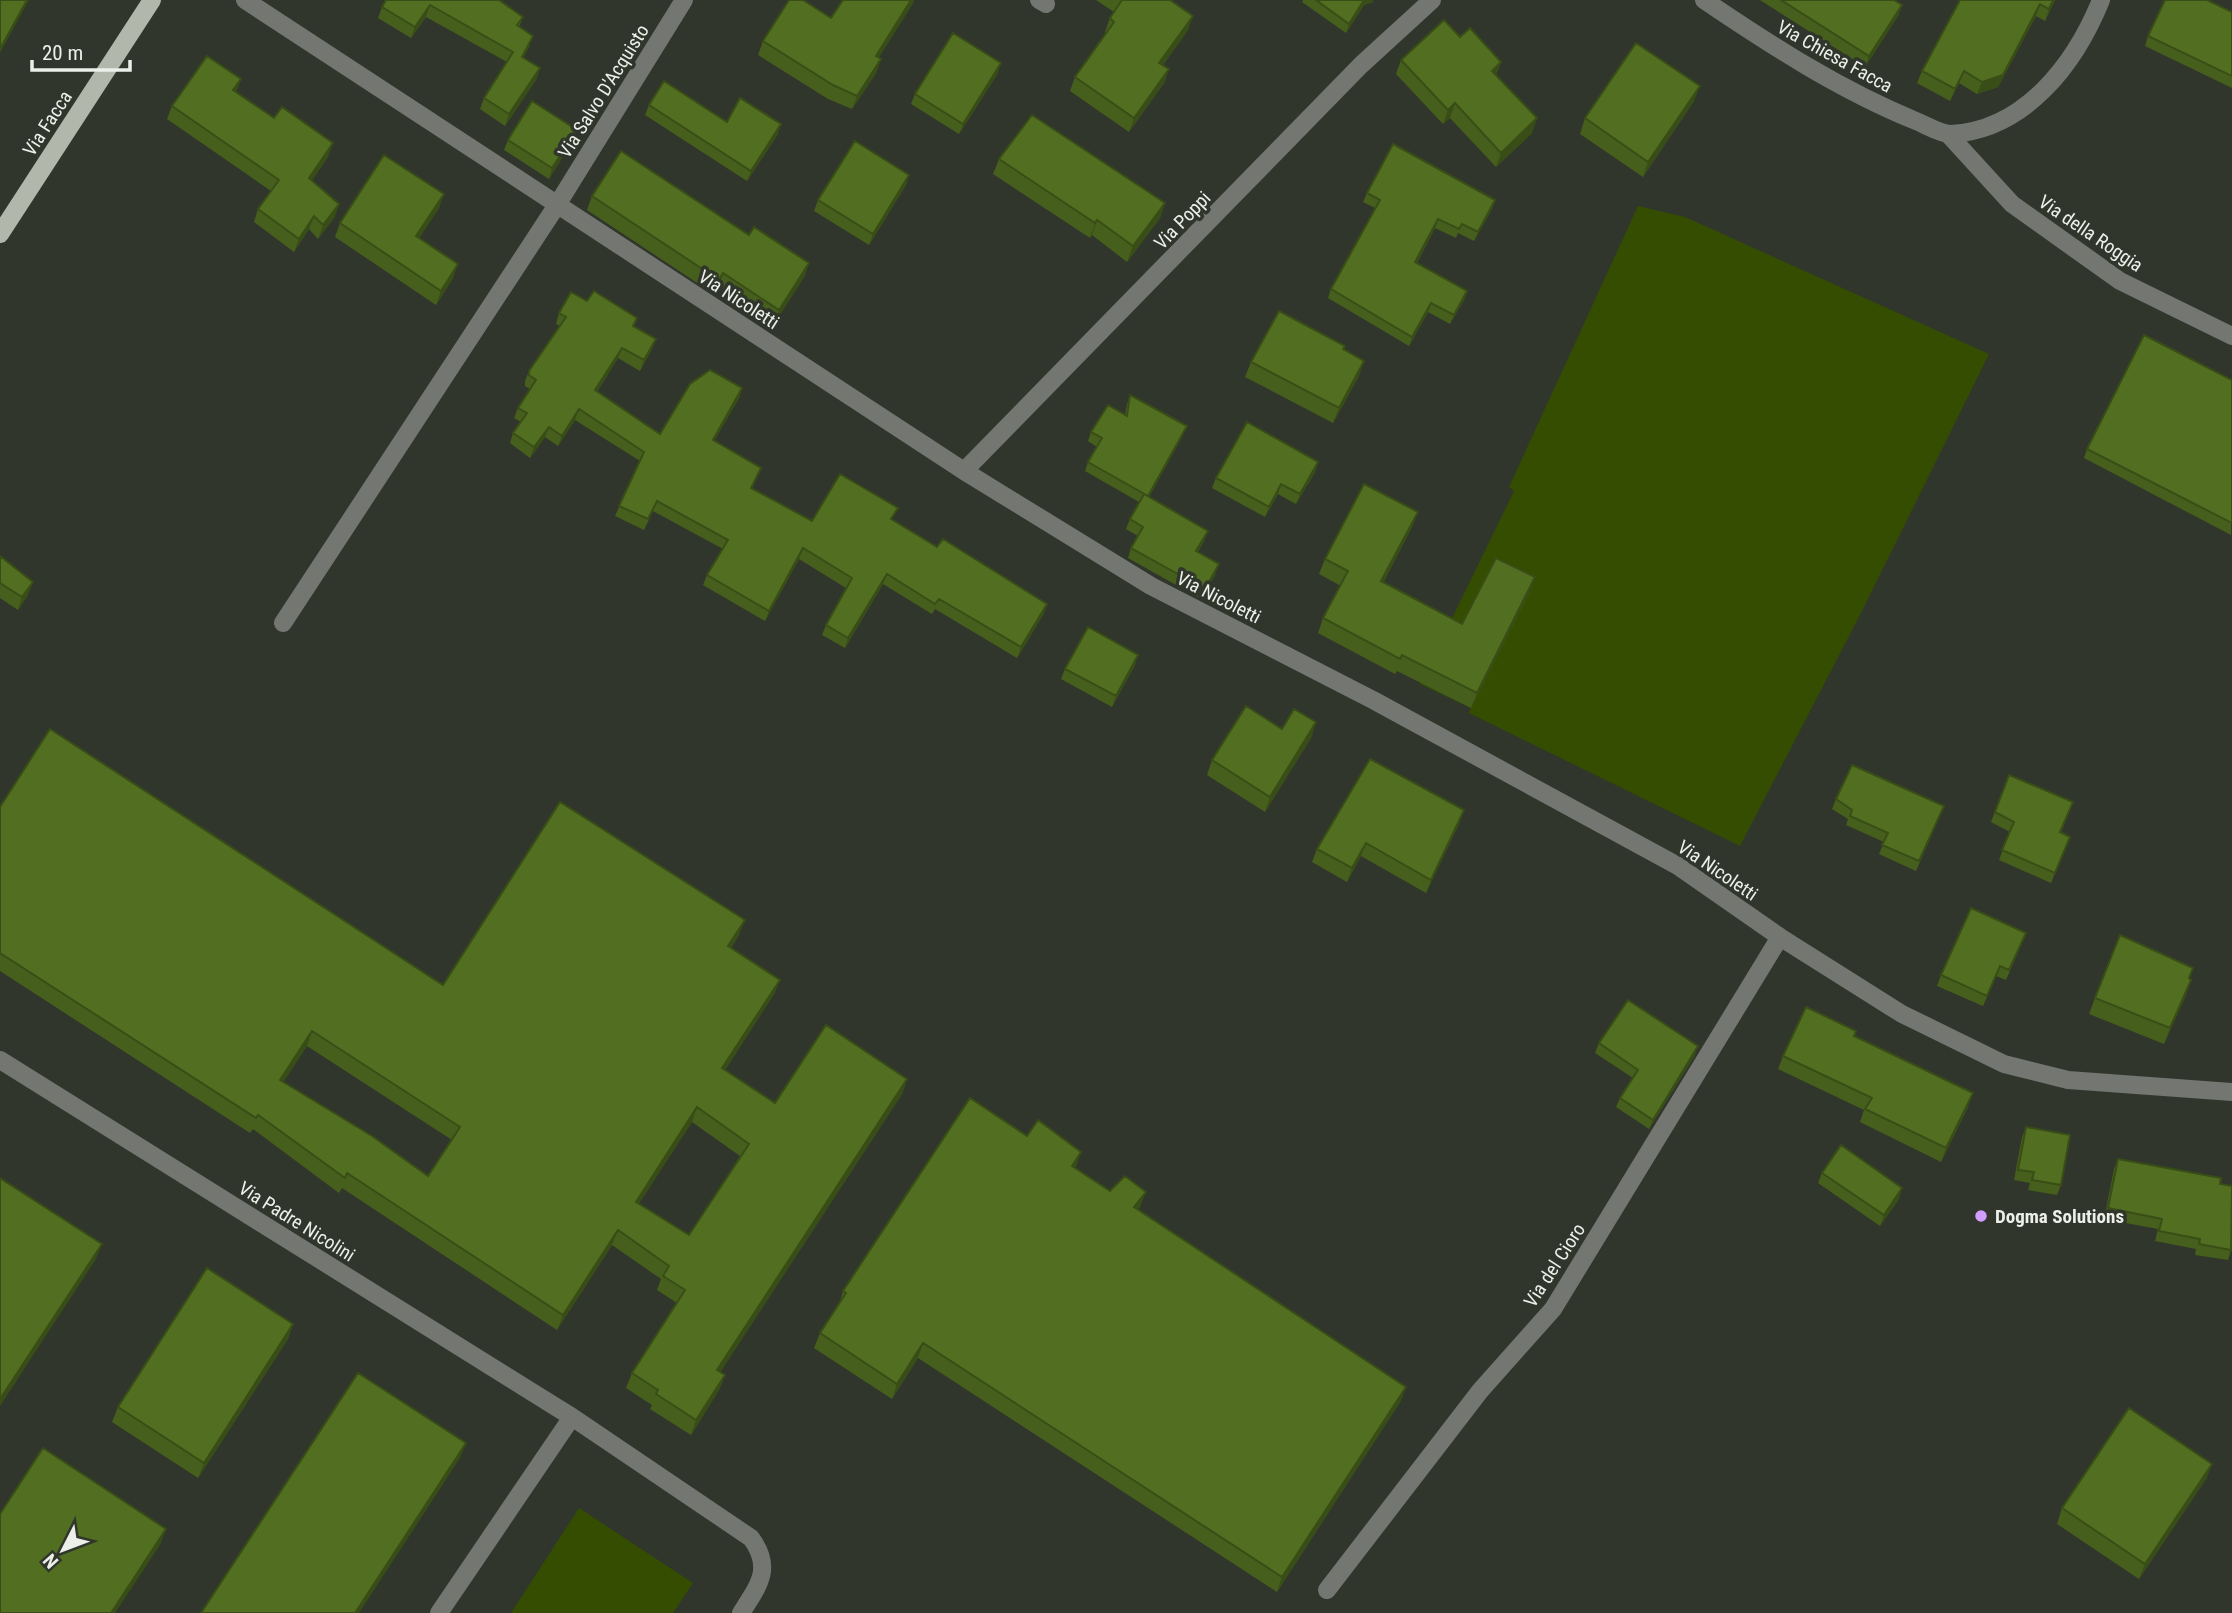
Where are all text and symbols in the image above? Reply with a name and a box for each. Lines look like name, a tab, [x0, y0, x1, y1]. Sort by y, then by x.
street label: Via Chiesa Facca	[1773, 15, 1896, 98]
street label: Via Salvo D'Acquisto	[553, 20, 654, 162]
scale bar	[32, 28, 130, 72]
text: 20 m	[42, 41, 83, 65]
street label: Via Facca	[18, 86, 77, 160]
street label: Via Poppi	[1149, 187, 1215, 254]
street label: Via della Roggia	[2034, 190, 2147, 277]
street label: Via Nicoletti	[694, 265, 783, 334]
street label: Via Nicoletti	[1173, 566, 1265, 629]
street label: Via Nicoletti	[1673, 835, 1762, 906]
street label: Via Padre Nicolini	[234, 1176, 359, 1266]
place label: Dogma Solutions	[1995, 1205, 2124, 1228]
marker: Dogma Solutions	[1973, 1208, 1989, 1224]
street label: Via del Cioro	[1519, 1219, 1590, 1312]
north arrow	[28, 1515, 98, 1585]
text: N	[38, 1549, 63, 1573]

